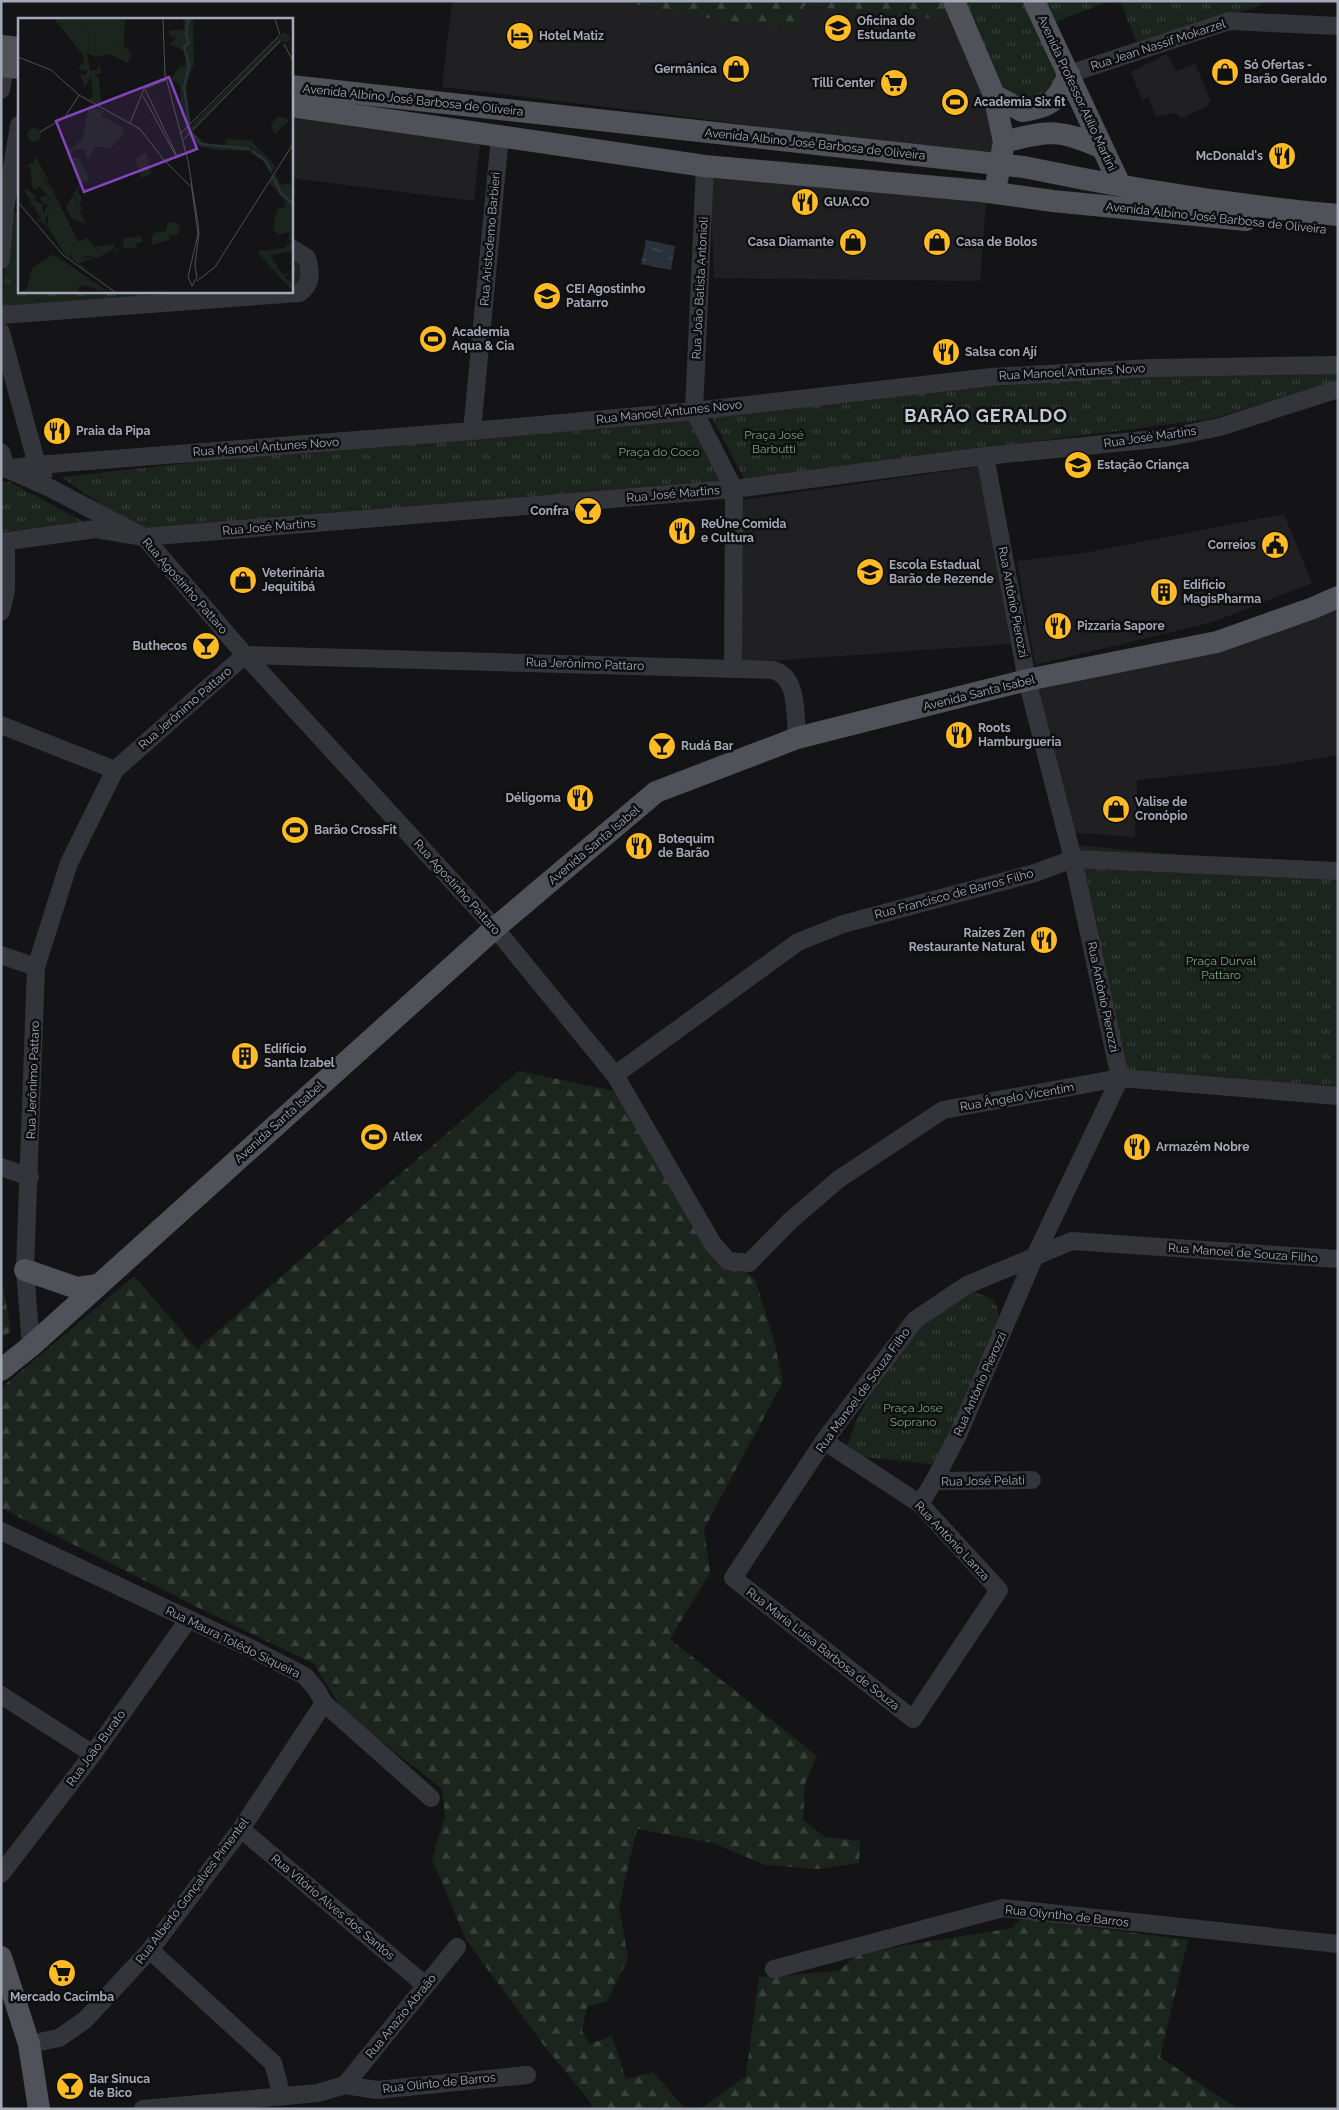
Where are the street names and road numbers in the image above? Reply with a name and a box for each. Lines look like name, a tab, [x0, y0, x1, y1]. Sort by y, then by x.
street label: Avenida Professor Atílio Martini	[1035, 13, 1119, 173]
street label: Rua Jean Nassif Mokarzel	[1089, 16, 1228, 73]
street label: Avenida Albino José Barbosa de Oliveira	[302, 81, 524, 119]
street label: Avenida Albino José Barbosa de Oliveira	[704, 125, 926, 163]
street label: Rua Aristodemo Barbieri	[477, 172, 503, 306]
street label: Avenida Albino José Barbosa de Oliveira	[1105, 199, 1327, 237]
street label: Rua João Batista Antonioli	[689, 216, 711, 360]
street label: Rua Manoel Antunes Novo	[998, 361, 1146, 383]
street label: Rua Manoel Antunes Novo	[595, 397, 743, 427]
street label: Rua José Martins	[1103, 424, 1197, 450]
street label: Rua Manoel Antunes Novo	[192, 435, 340, 459]
street label: Rua José Martins	[626, 483, 720, 505]
street label: Rua José Martins	[222, 516, 316, 538]
street label: Rua Agostinho Pattaro	[139, 535, 231, 637]
street label: Rua Antônio Pierozzi	[995, 545, 1031, 659]
street label: Rua Jerônimo Pattaro	[526, 655, 644, 673]
street label: Rua Jerônimo Pattaro	[136, 664, 234, 752]
street label: Avenida Santa Isabel	[922, 672, 1037, 714]
street label: Avenida Santa Isabel	[545, 802, 643, 887]
street label: Rua Agostinho Pattaro	[411, 837, 503, 937]
street label: Rua Francisco de Barros Filho	[873, 866, 1035, 922]
street label: Rua Antônio Pierozzi	[1084, 940, 1122, 1054]
street label: Rua Jerônimo Pattaro	[24, 1021, 42, 1139]
street label: Avenida Santa Isabel	[232, 1078, 327, 1166]
street label: Rua Ângelo Vicentim	[959, 1080, 1075, 1114]
street label: Rua Manoel de Souza Filho	[1168, 1241, 1318, 1265]
street label: Rua Manoel de Souza Filho	[813, 1325, 913, 1455]
street label: Rua Antônio Pierozzi	[951, 1330, 1009, 1438]
street label: Rua José Pelati	[941, 1473, 1025, 1489]
street label: Rua Antônio Lanza	[912, 1499, 992, 1583]
street label: Rua Maria Luísa Barbosa de Souza	[744, 1585, 902, 1713]
street label: Rua Maura Tolêdo Siqueira	[163, 1603, 303, 1681]
street label: Rua João Burato	[64, 1707, 128, 1789]
street label: Rua Alberto Gonçalves Pímentel	[133, 1815, 252, 1967]
street label: Rua Vitório Alves dos Santos	[268, 1851, 398, 1963]
street label: Rua Olyntho de Barros	[1004, 1903, 1130, 1929]
street label: Rua Anazio Abraão	[363, 1971, 439, 2061]
street label: Rua Olinto de Barros	[382, 2070, 496, 2096]

